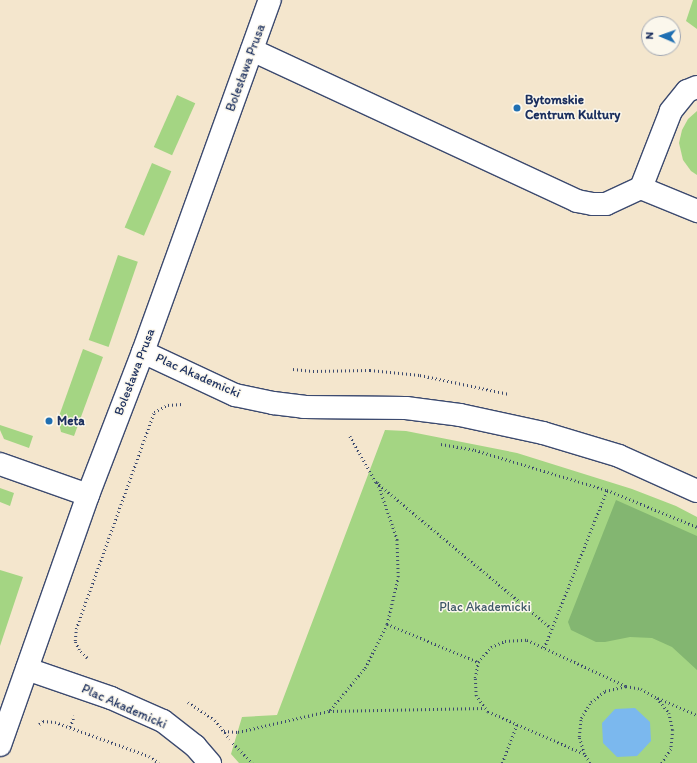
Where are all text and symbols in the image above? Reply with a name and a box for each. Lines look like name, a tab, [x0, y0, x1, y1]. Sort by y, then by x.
north arrow	[641, 16, 681, 56]
street label: Bolesława Prusa	[223, 22, 269, 114]
text: N	[643, 32, 656, 40]
place label: Bytomskie Centrum Kultury	[525, 93, 620, 124]
marker: Bytomskie Centrum Kultury	[512, 103, 522, 113]
street label: Bolesława Prusa	[111, 326, 159, 418]
street label: Plac Akademicki	[153, 350, 243, 402]
place label: Meta	[57, 413, 85, 429]
marker: Meta	[44, 416, 54, 426]
park label: Plac Akademicki	[439, 599, 531, 615]
street label: Plac Akademicki	[79, 681, 169, 733]

